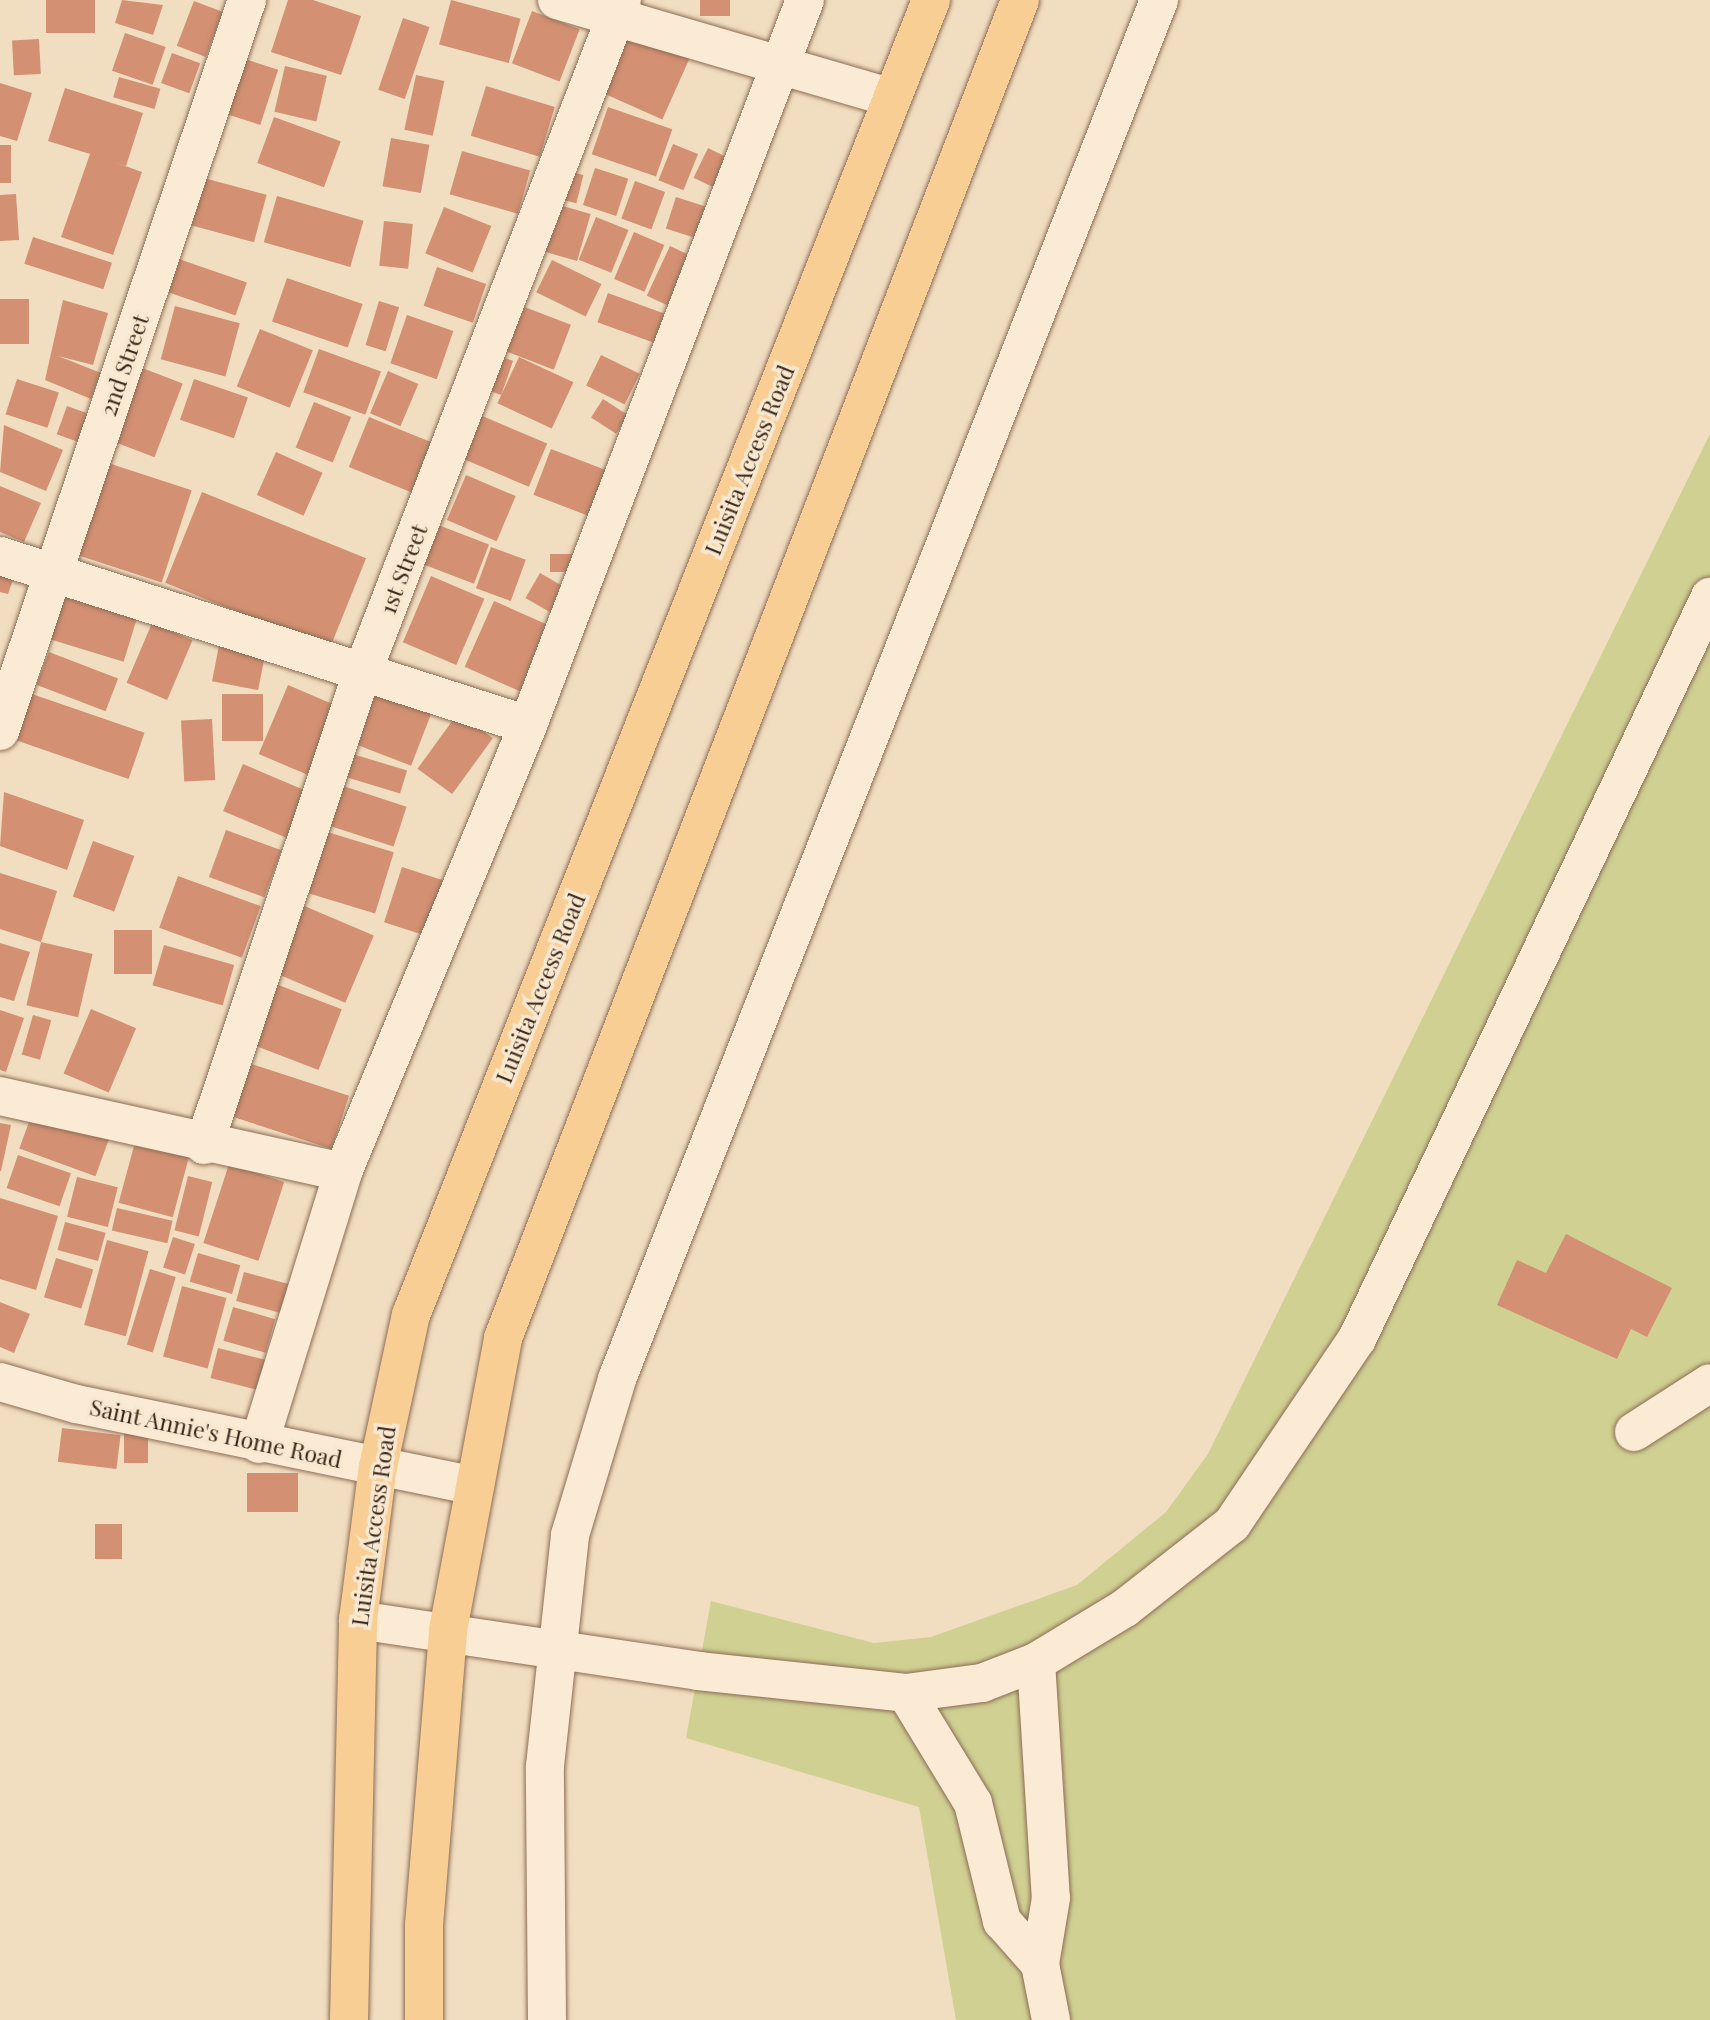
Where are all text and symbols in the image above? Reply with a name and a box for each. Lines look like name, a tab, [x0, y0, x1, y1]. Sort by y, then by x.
street label: 2nd Street	[94, 311, 154, 419]
street label: Luisita Access Road	[698, 361, 800, 559]
street label: 1st Street	[373, 520, 433, 618]
street label: Luisita Access Road	[489, 889, 591, 1087]
street label: Saint Annie's Home Road	[87, 1393, 345, 1473]
street label: Luisita Access Road	[345, 1424, 401, 1628]

